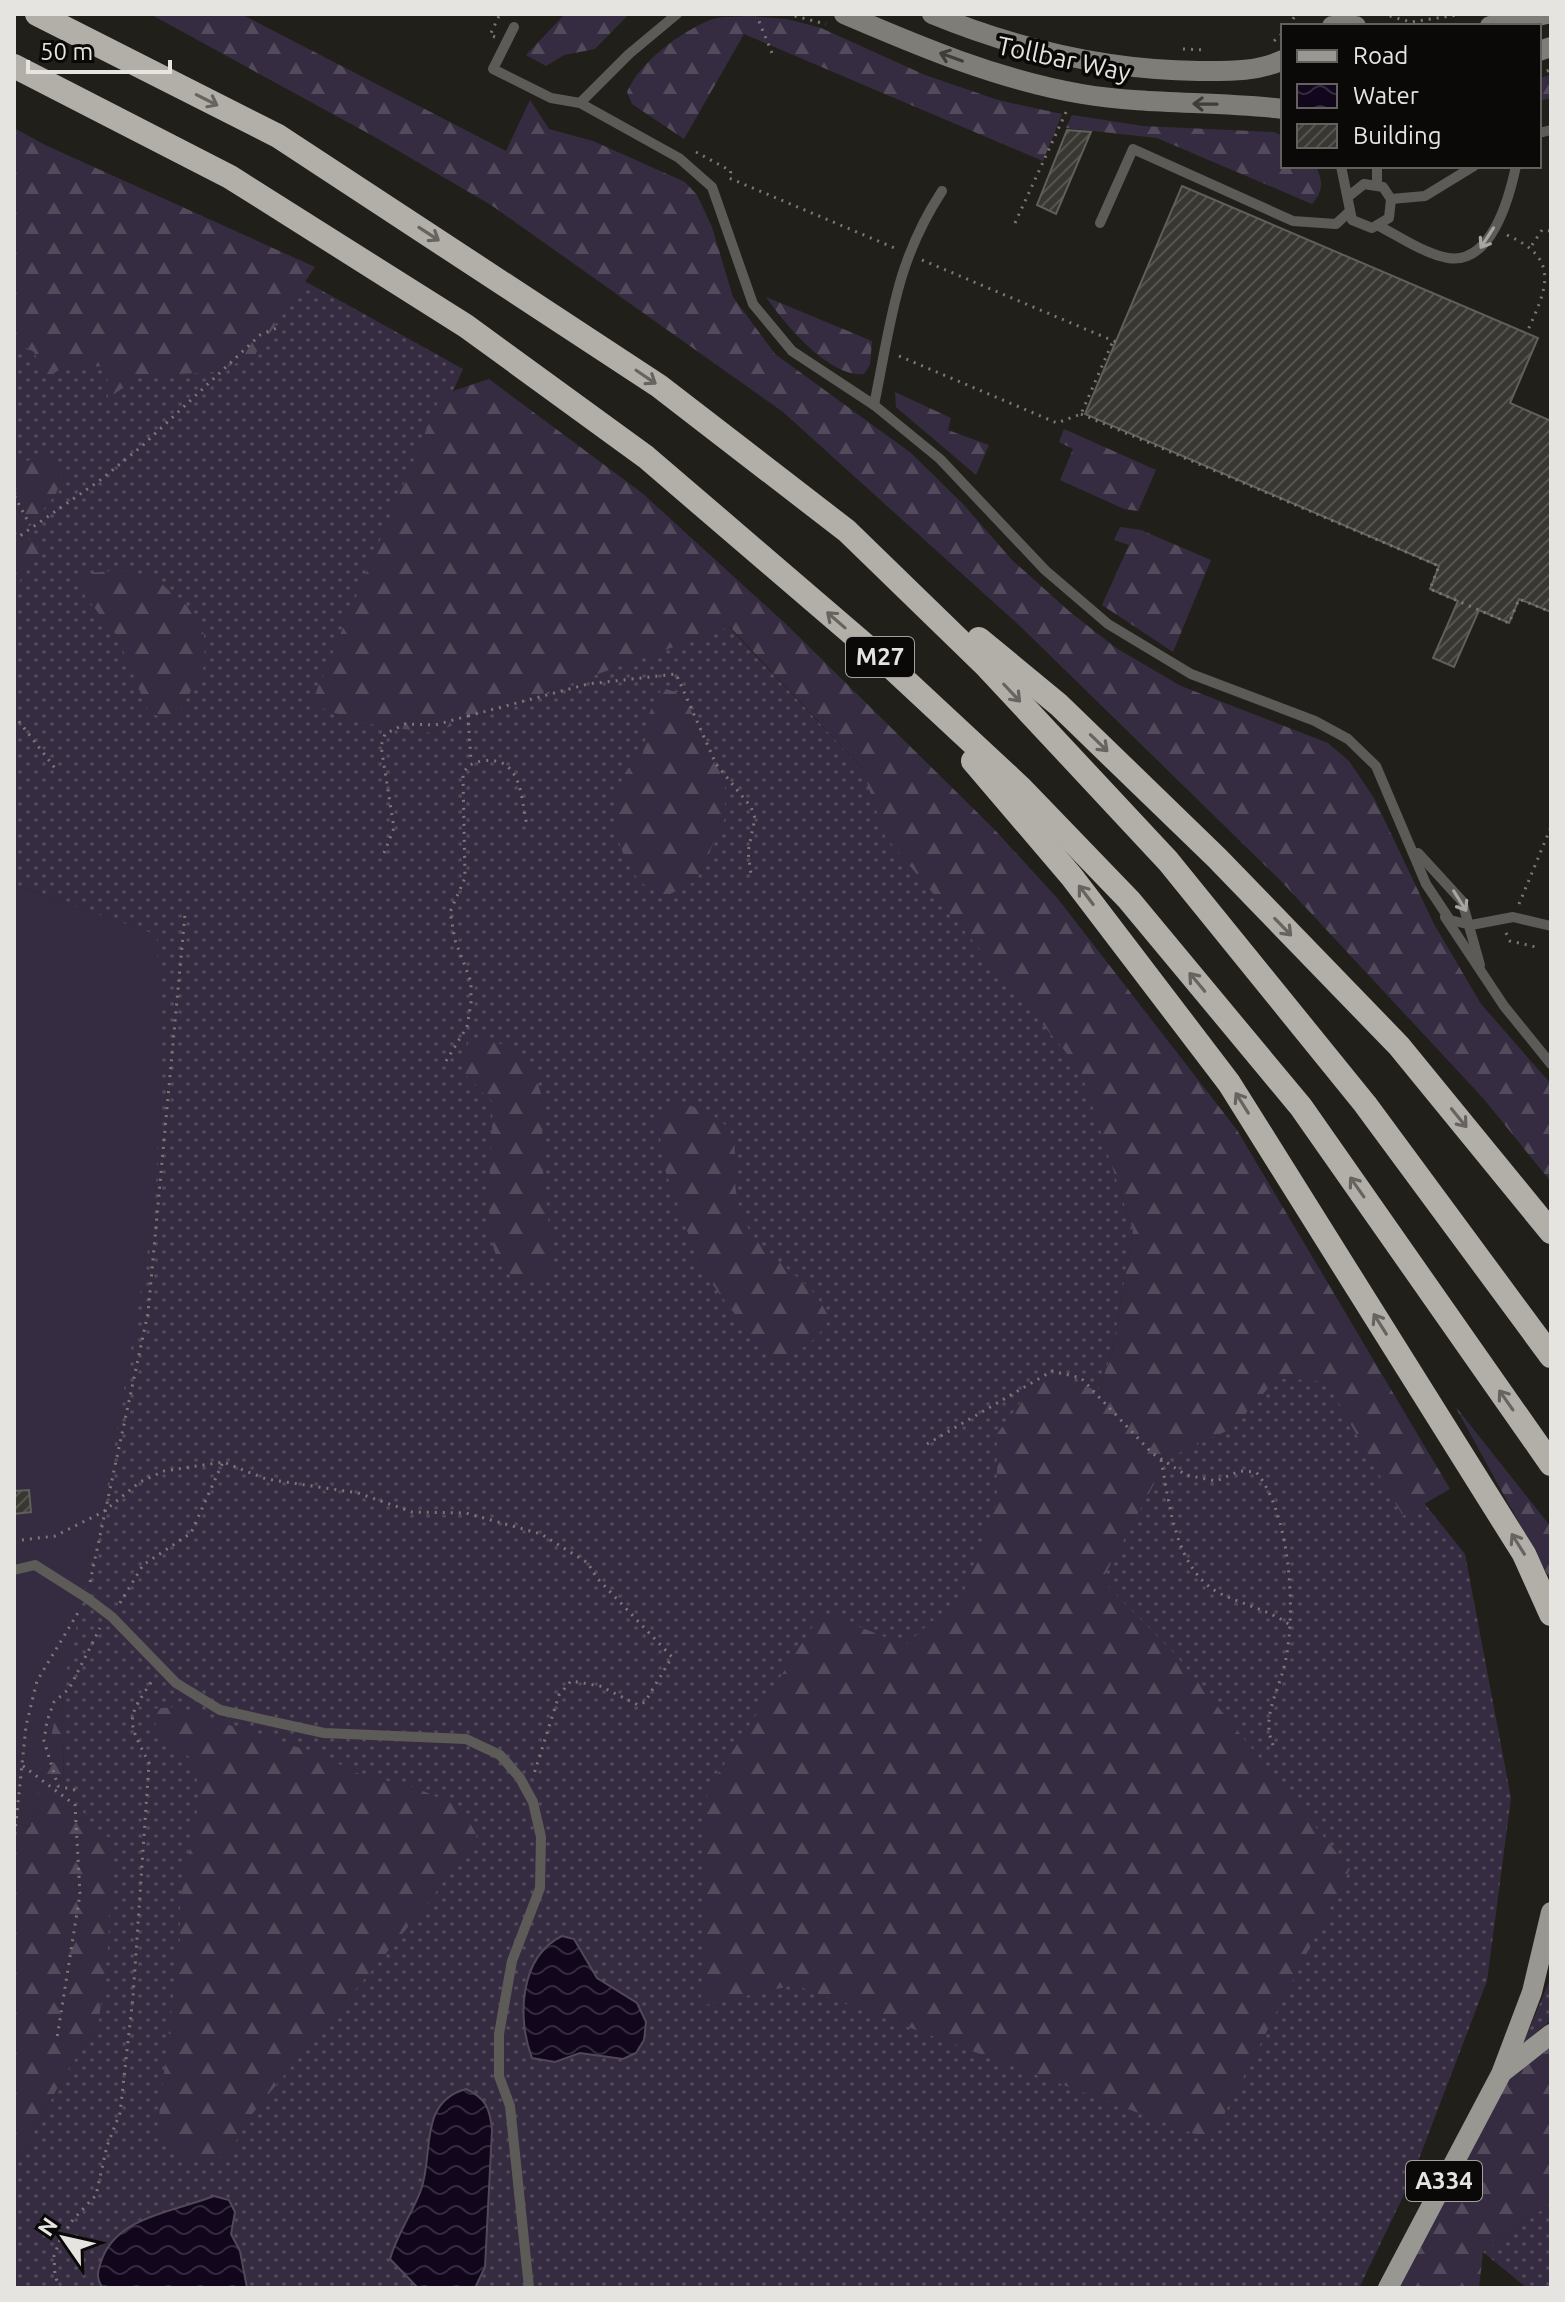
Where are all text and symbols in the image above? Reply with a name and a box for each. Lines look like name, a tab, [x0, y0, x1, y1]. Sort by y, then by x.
scale bar	[28, 24, 170, 74]
legend	[1281, 24, 1541, 168]
street label: Tollbar Way	[995, 30, 1134, 87]
text: 50 m	[40, 38, 93, 65]
text: Road	[1353, 42, 1408, 69]
one-way arrow	[939, 49, 964, 64]
text: Water	[1353, 82, 1419, 109]
one-way arrow	[194, 92, 218, 108]
one-way arrow	[1192, 97, 1219, 112]
text: Building	[1353, 122, 1441, 149]
one-way arrow	[417, 226, 440, 242]
one-way arrow	[1479, 226, 1495, 249]
one-way arrow	[634, 369, 657, 385]
one-way arrow	[827, 611, 847, 629]
road number: M27	[846, 637, 914, 677]
one-way arrow	[1002, 683, 1021, 703]
one-way arrow	[1089, 734, 1109, 753]
one-way arrow	[1078, 885, 1095, 906]
one-way arrow	[1452, 889, 1468, 912]
one-way arrow	[1274, 916, 1292, 936]
one-way arrow	[1189, 972, 1206, 993]
one-way arrow	[1233, 1093, 1250, 1115]
one-way arrow	[1449, 1108, 1467, 1129]
one-way arrow	[1349, 1177, 1366, 1198]
one-way arrow	[1372, 1313, 1388, 1336]
one-way arrow	[1498, 1389, 1514, 1411]
one-way arrow	[1510, 1533, 1526, 1556]
road number: A334	[1406, 2161, 1482, 2201]
north arrow	[24, 2198, 104, 2278]
text: N	[32, 2213, 62, 2240]

